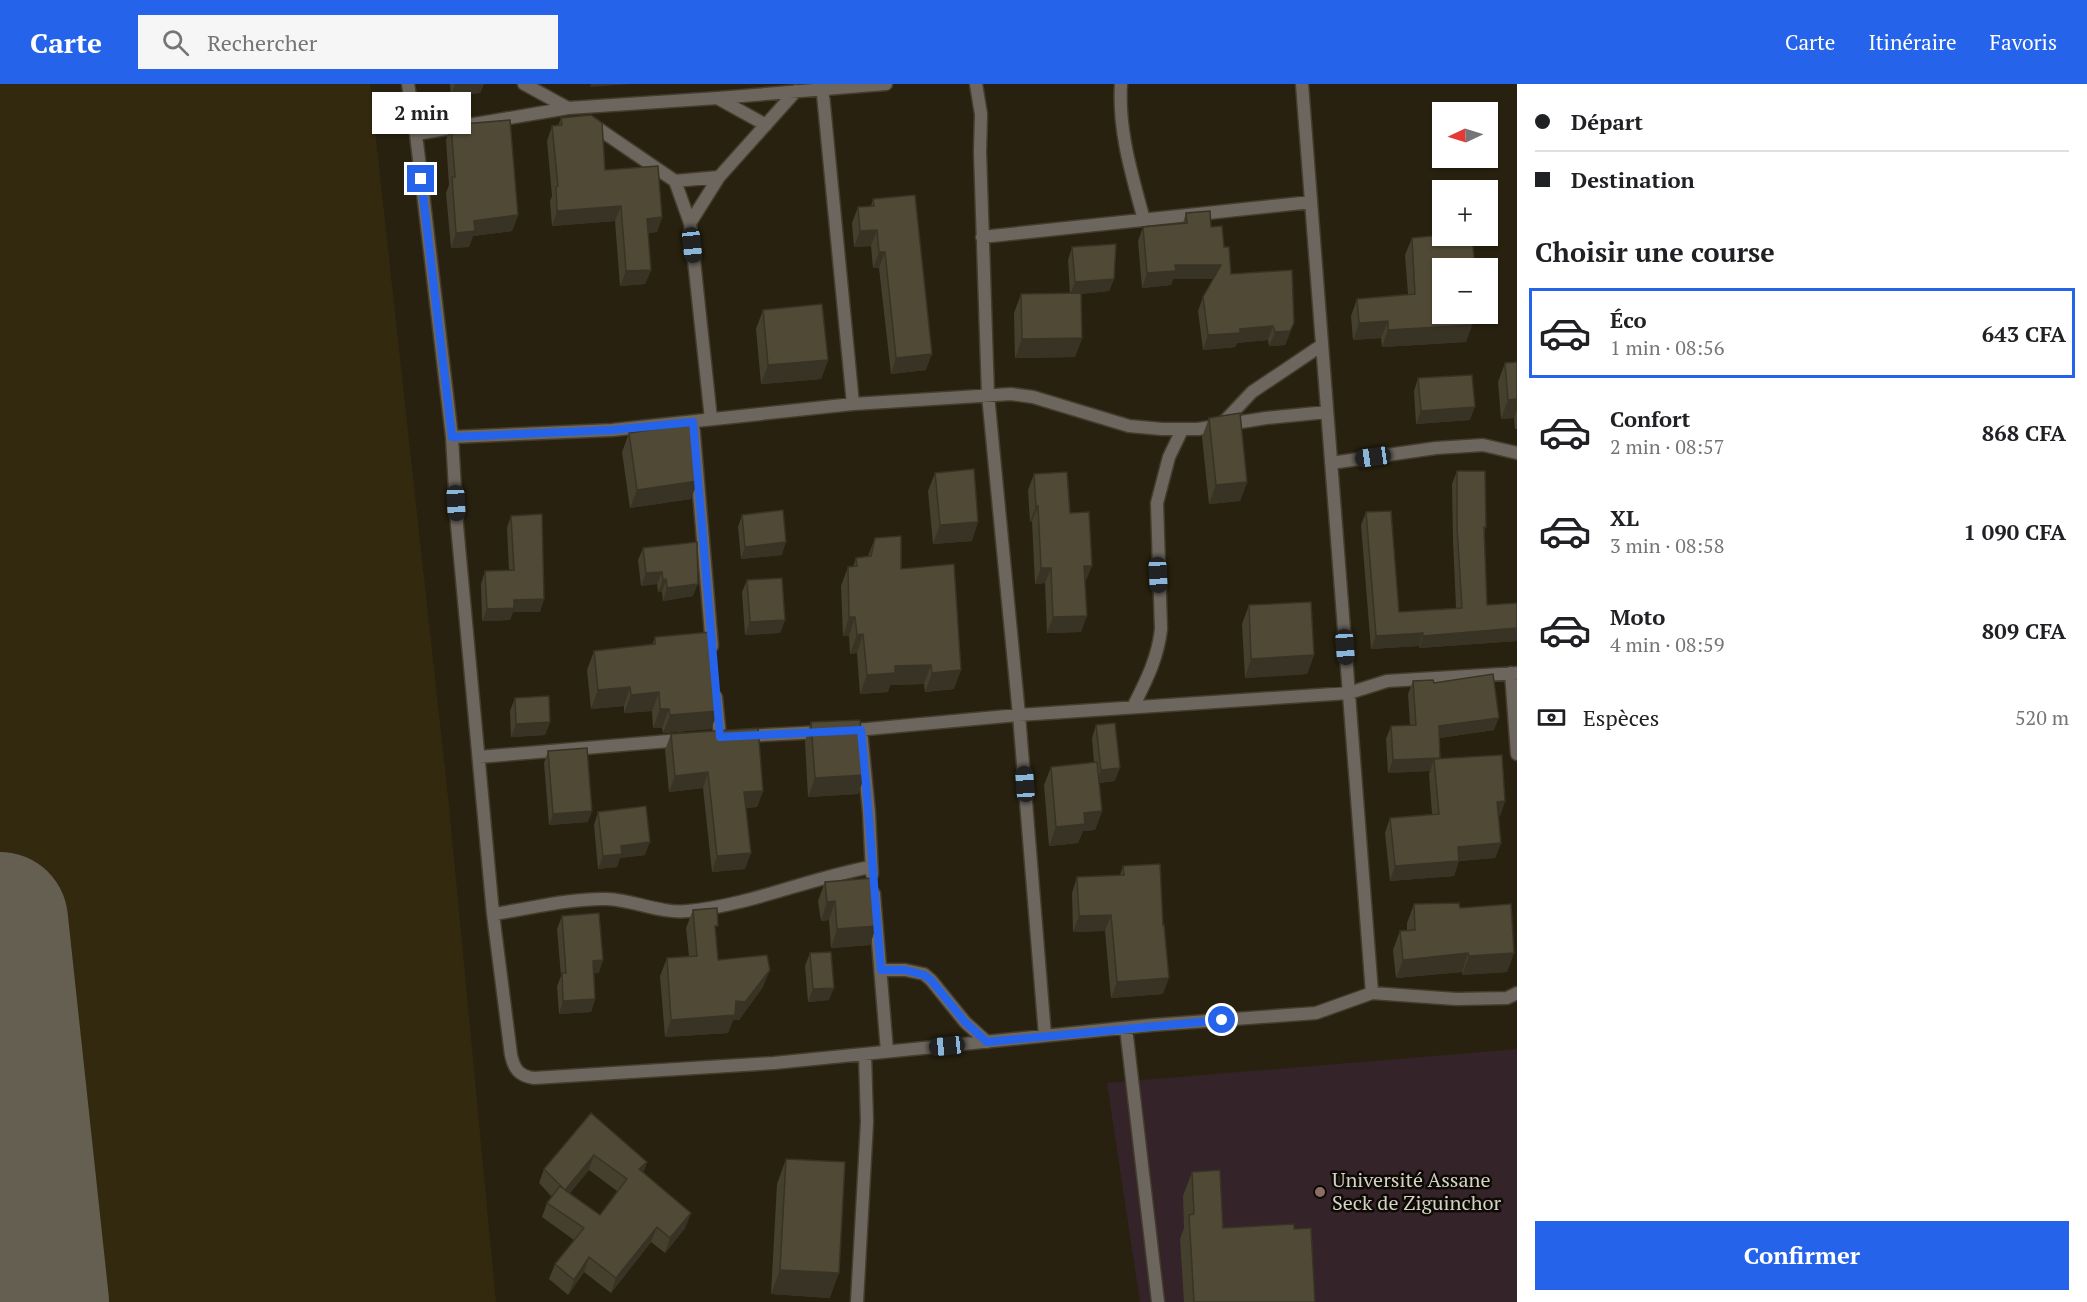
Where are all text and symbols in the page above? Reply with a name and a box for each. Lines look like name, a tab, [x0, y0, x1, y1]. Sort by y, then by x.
search box	[138, 15, 558, 69]
text: Carte	[30, 24, 102, 61]
icon: search	[159, 26, 192, 59]
text: Rechercher	[207, 28, 317, 57]
text: Carte	[1785, 28, 1835, 56]
text: Itinéraire	[1868, 28, 1957, 56]
text: Favoris	[1990, 28, 2057, 56]
callout: 2 min	[372, 92, 470, 134]
text: 2 min	[394, 99, 449, 126]
north arrow	[1432, 102, 1498, 168]
map controls	[1432, 102, 1498, 324]
text: Départ	[1571, 107, 1643, 136]
route end	[407, 165, 434, 192]
text: Destination	[1571, 165, 1695, 194]
button: +	[1432, 180, 1498, 246]
car	[681, 226, 703, 264]
text: Choisir une course	[1535, 234, 1775, 270]
button: −	[1432, 258, 1498, 324]
text: Éco	[1610, 305, 1647, 334]
icon: car	[1538, 306, 1592, 360]
text: 643 CFA	[1982, 319, 2066, 348]
text: 1 min · 08:56	[1610, 334, 1724, 361]
text: Confort	[1610, 404, 1690, 433]
icon: car	[1538, 405, 1592, 459]
text: 868 CFA	[1982, 418, 2066, 447]
text: 2 min · 08:57	[1610, 433, 1724, 460]
car	[1354, 446, 1392, 468]
car	[446, 485, 466, 521]
text: XL	[1610, 503, 1639, 532]
icon: car	[1538, 504, 1592, 558]
text: 1 090 CFA	[1963, 517, 2066, 546]
text: 3 min · 08:58	[1610, 532, 1724, 559]
car	[1148, 557, 1168, 593]
text: Moto	[1610, 602, 1665, 631]
icon: car	[1538, 603, 1592, 657]
text: 809 CFA	[1982, 616, 2066, 645]
car	[1335, 628, 1355, 666]
text: 4 min · 08:59	[1610, 631, 1724, 658]
icon: cash	[1535, 701, 1568, 734]
text: Espèces	[1583, 703, 1659, 732]
text: 520 m	[2015, 704, 2069, 731]
car	[1015, 765, 1035, 803]
route start	[1208, 1006, 1235, 1033]
car	[928, 1035, 966, 1057]
place label: Université Assane Seck de Ziguinchor	[1332, 1166, 1502, 1216]
marker: Université Assane Seck de Ziguinchor	[1313, 1185, 1327, 1199]
button: Confirmer	[1535, 1221, 2069, 1290]

